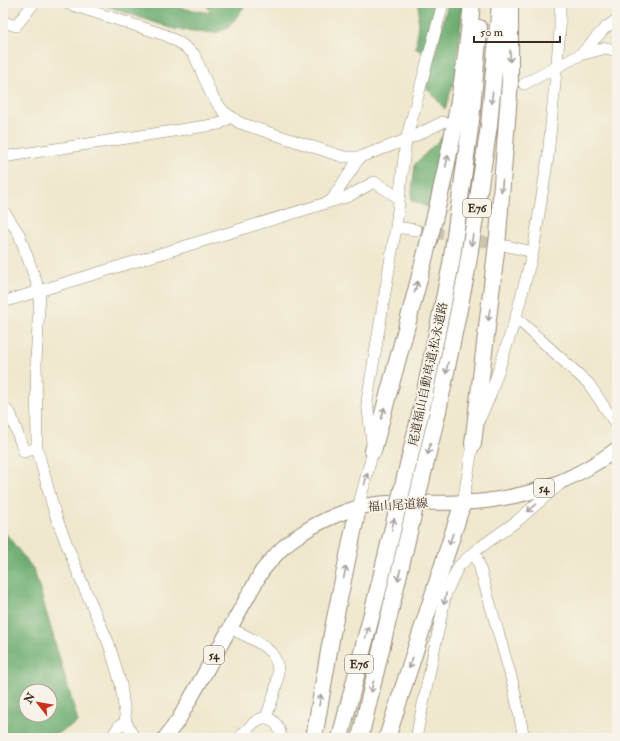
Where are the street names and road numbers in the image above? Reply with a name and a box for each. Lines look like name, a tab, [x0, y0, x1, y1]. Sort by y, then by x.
road number: E76	[463, 199, 491, 217]
street label: 尾道福山自動車道;松永道路	[406, 301, 451, 448]
road number: 54	[534, 479, 554, 497]
street label: 福山尾道線	[368, 496, 428, 515]
road number: 54	[204, 646, 224, 664]
road number: E76	[345, 655, 373, 673]

